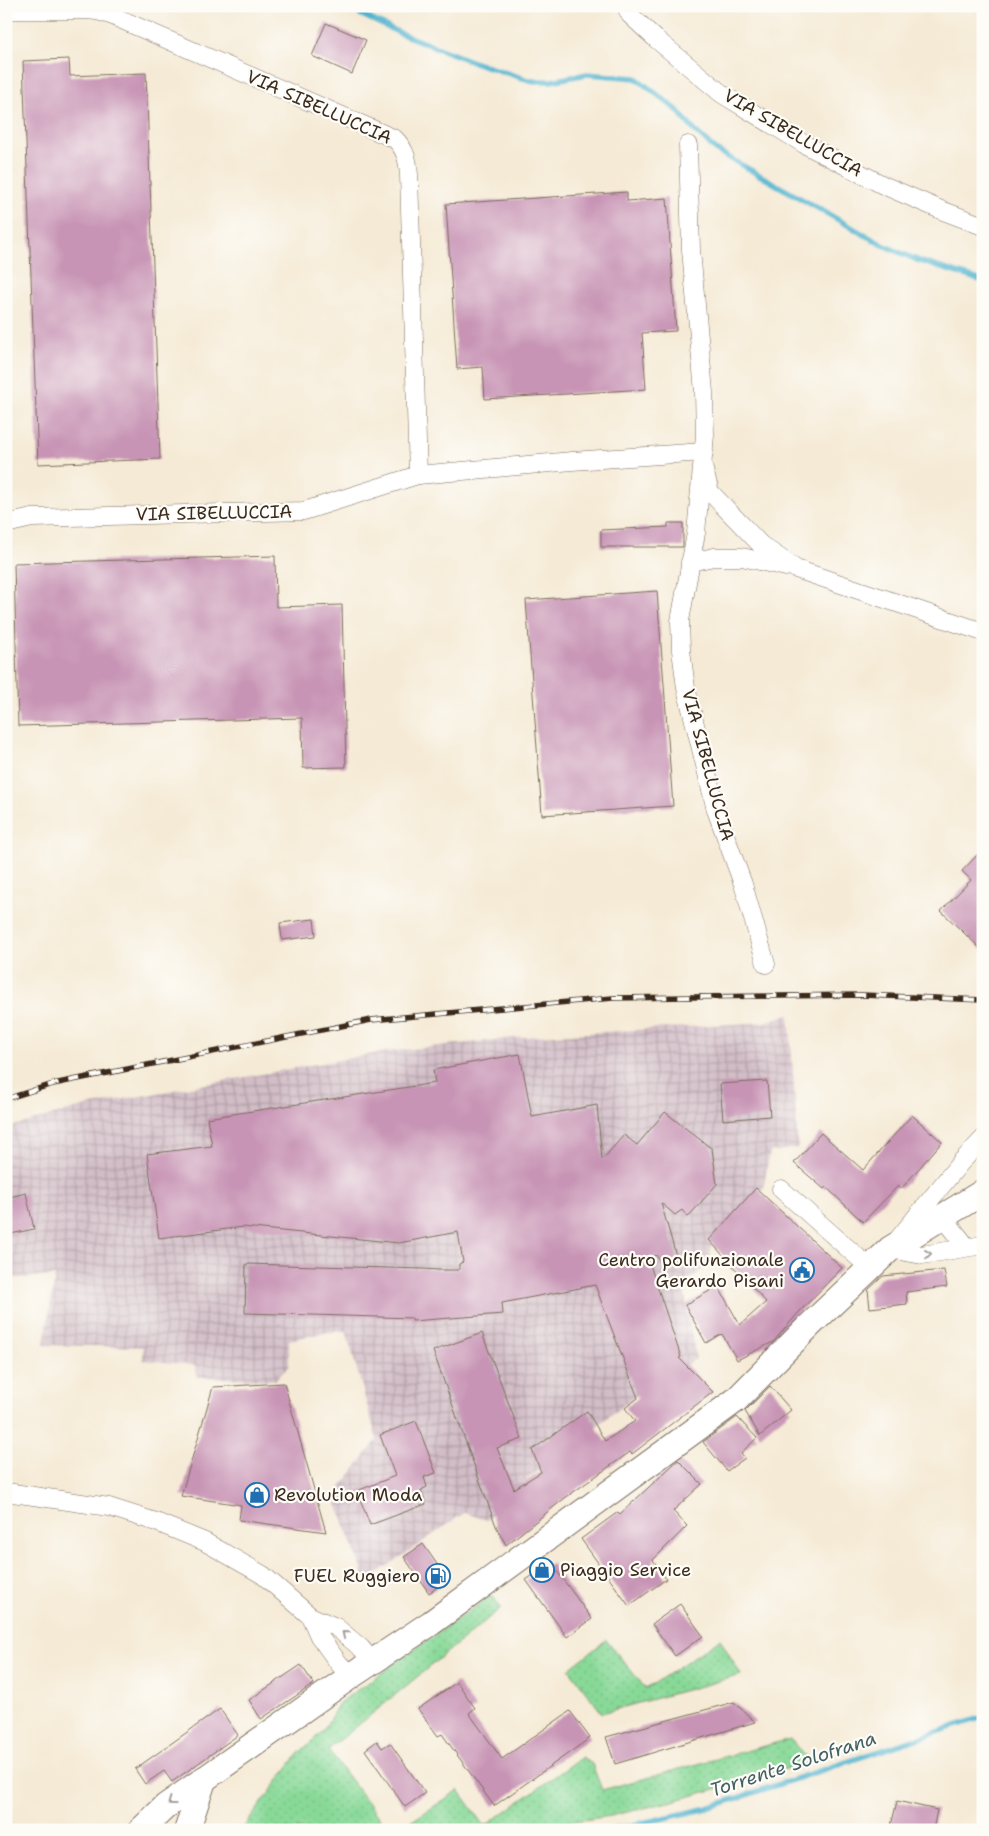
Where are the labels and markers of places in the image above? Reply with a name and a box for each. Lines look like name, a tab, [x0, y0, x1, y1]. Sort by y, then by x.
place label: Centro polifunzionale Gerardo Pisani	[598, 1248, 784, 1293]
public building icon: Centro polifunzionale Gerardo Pisani	[789, 1257, 815, 1283]
shop icon: Revolution Moda	[244, 1482, 270, 1508]
place label: Revolution Moda	[274, 1483, 423, 1507]
shop icon: Piaggio Service	[529, 1557, 555, 1583]
place label: Piaggio Service	[560, 1558, 691, 1582]
fuel station icon: FUEL Ruggiero	[425, 1563, 451, 1589]
place label: FUEL Ruggiero	[294, 1564, 420, 1588]

